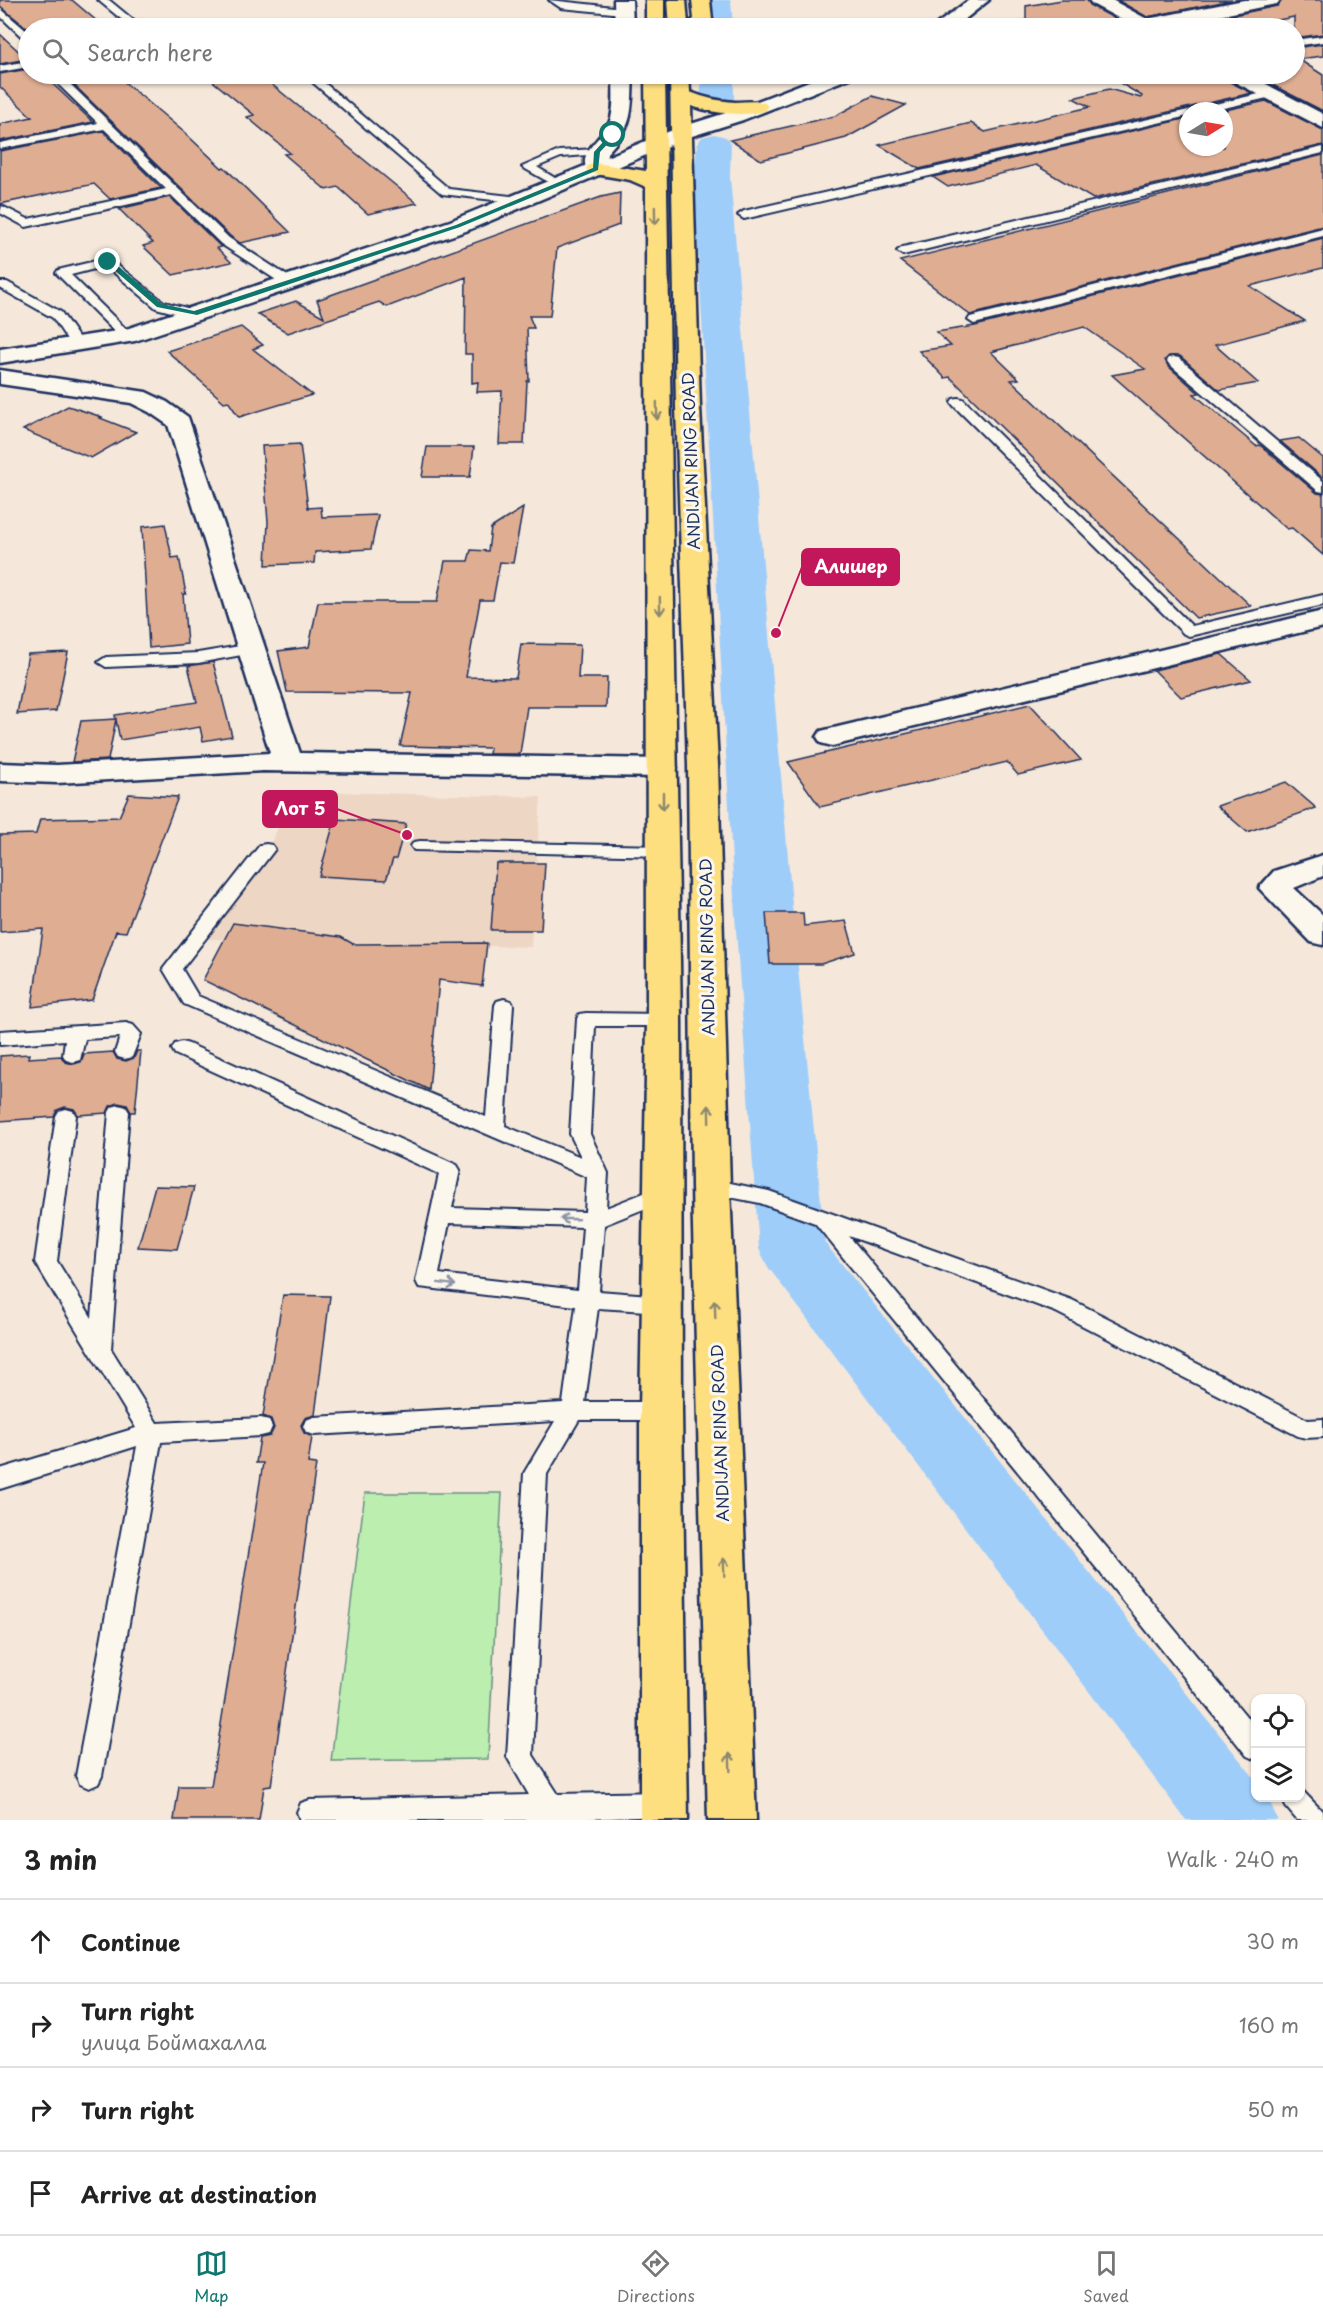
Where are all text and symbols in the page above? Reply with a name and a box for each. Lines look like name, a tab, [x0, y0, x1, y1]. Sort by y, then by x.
search box	[18, 18, 1305, 84]
icon: search	[39, 35, 72, 68]
text: Search here	[87, 35, 213, 68]
north arrow	[1179, 102, 1233, 156]
route start	[599, 121, 625, 147]
one-way arrow	[649, 205, 661, 225]
route end	[94, 248, 120, 274]
street label: ANDIJAN RING ROAD	[675, 372, 705, 550]
one-way arrow	[652, 400, 663, 420]
callout: Алишер	[802, 549, 899, 585]
text: Алишер	[814, 552, 888, 579]
one-way arrow	[654, 595, 666, 615]
one-way arrow	[657, 790, 668, 810]
callout: Лот 5	[263, 791, 337, 827]
text: Лот 5	[274, 794, 326, 821]
street label: ANDIJAN RING ROAD	[692, 858, 720, 1036]
one-way arrow	[703, 1104, 715, 1124]
one-way arrow	[559, 1214, 579, 1225]
one-way arrow	[436, 1278, 456, 1289]
one-way arrow	[709, 1299, 720, 1319]
street label: ANDIJAN RING ROAD	[704, 1344, 734, 1522]
one-way arrow	[718, 1557, 729, 1577]
map controls	[1251, 1694, 1305, 1802]
button: locate	[1251, 1694, 1305, 1748]
button: layers	[1251, 1748, 1305, 1802]
one-way arrow	[724, 1752, 736, 1772]
text: 3 min	[24, 1840, 97, 1879]
text: Walk · 240 m	[1166, 1844, 1299, 1874]
icon: ahead	[24, 1925, 57, 1958]
text: Continue	[81, 1925, 180, 1958]
text: 30 m	[1246, 1926, 1299, 1956]
text: Turn right	[81, 1994, 194, 2027]
icon: right	[24, 2009, 57, 2042]
text: 160 m	[1239, 2010, 1299, 2040]
text: улица Боймахалла	[81, 2027, 266, 2057]
icon: right	[24, 2093, 57, 2126]
text: Turn right	[81, 2093, 194, 2126]
text: 50 m	[1247, 2094, 1299, 2124]
icon: arrive	[24, 2177, 57, 2210]
text: Arrive at destination	[81, 2177, 317, 2210]
tab: Map	[194, 2247, 228, 2307]
tab: Directions	[617, 2247, 695, 2307]
tab: Saved	[1083, 2247, 1129, 2307]

